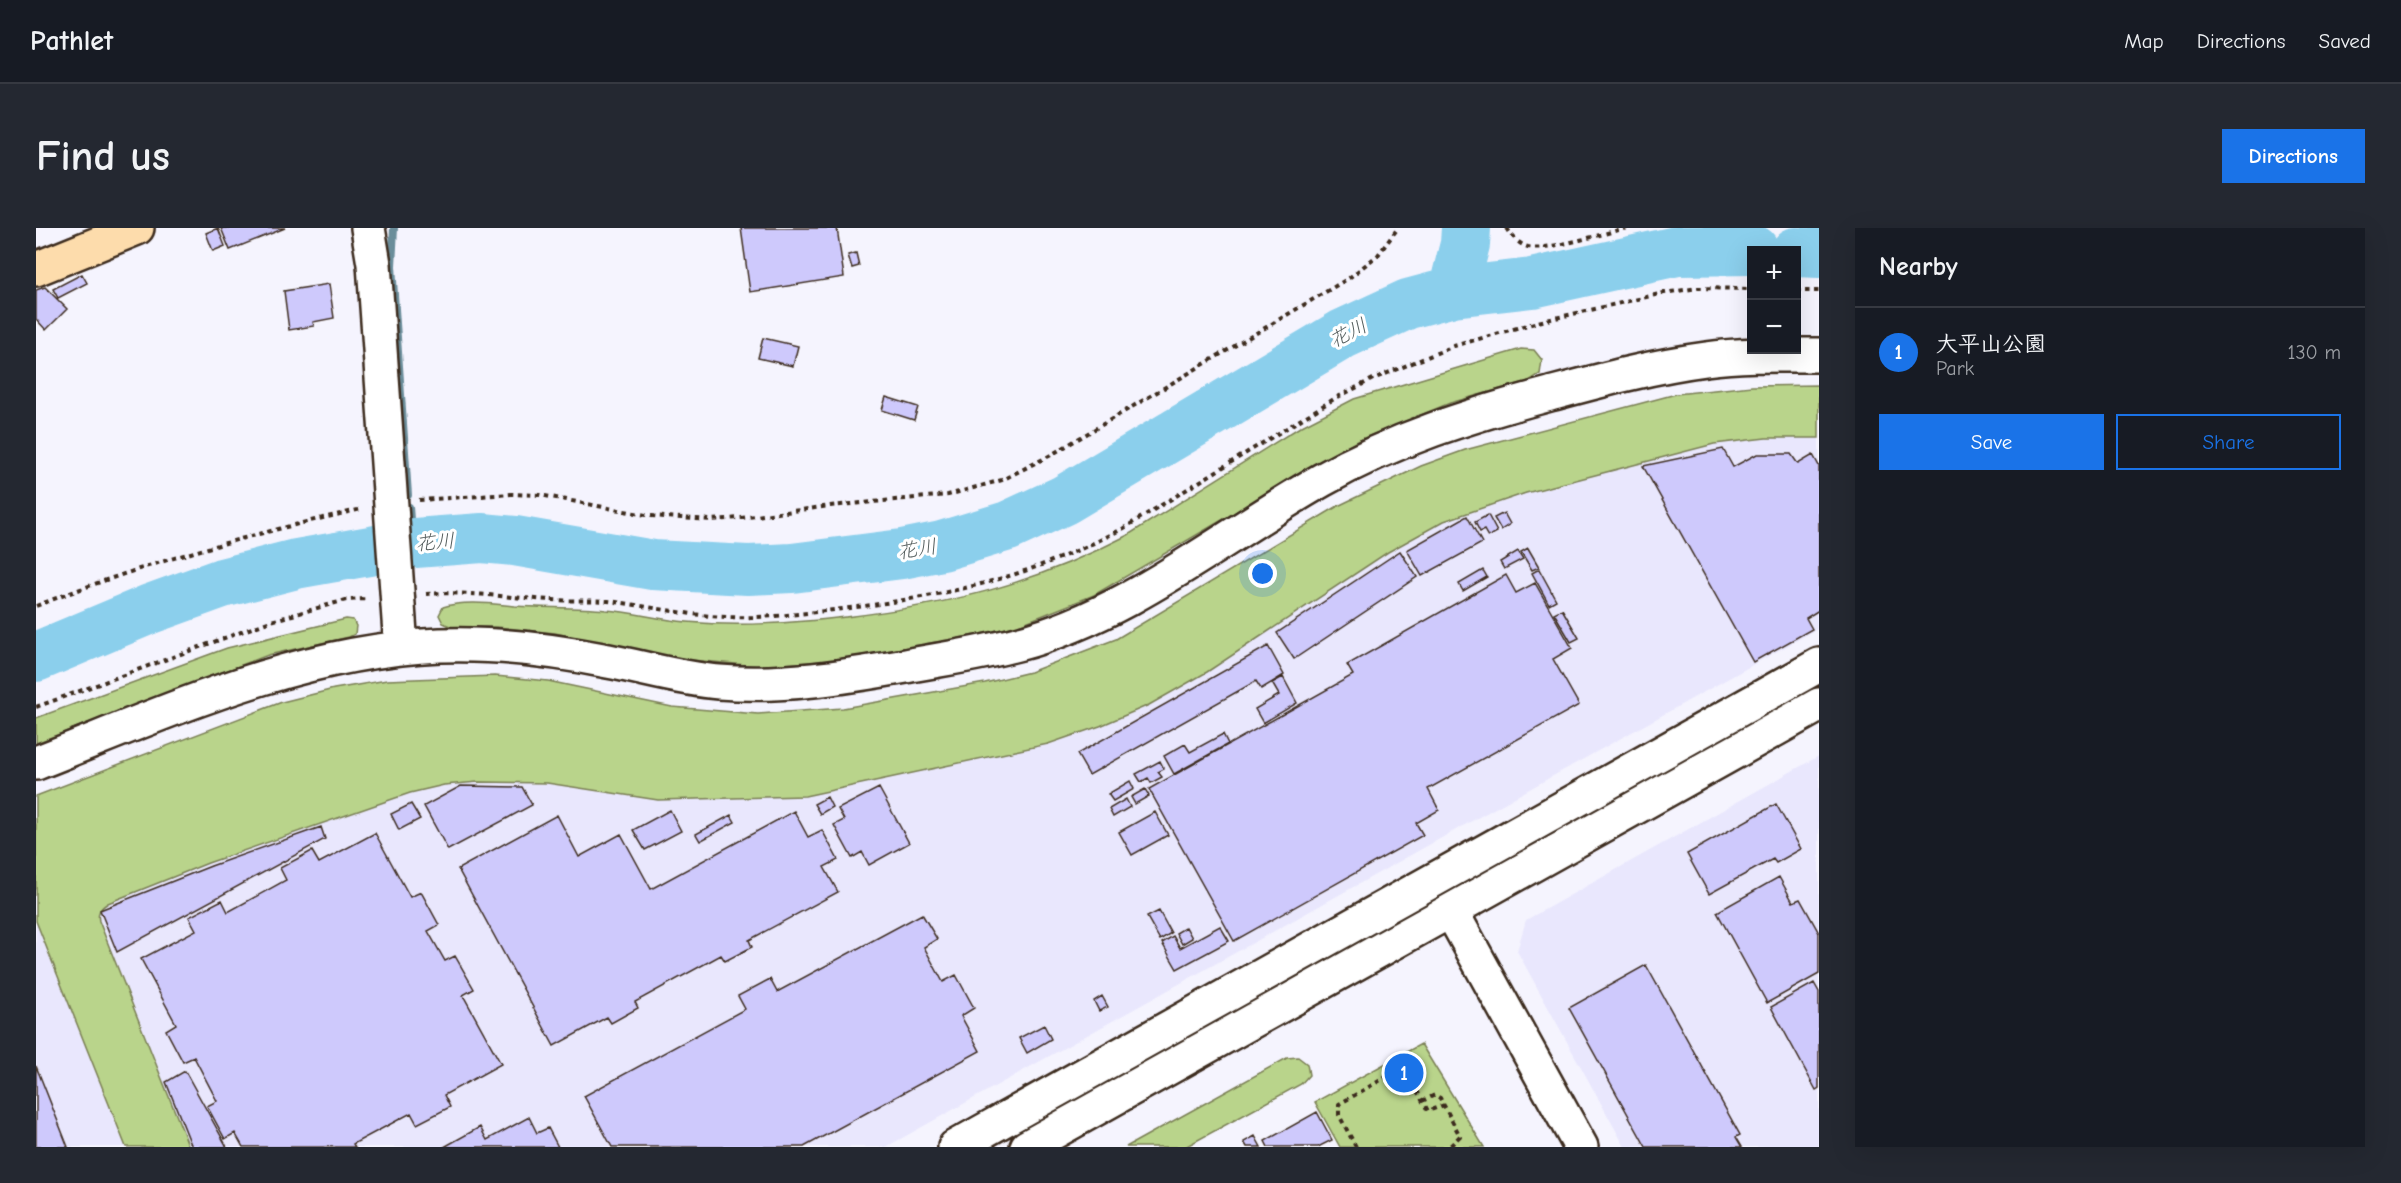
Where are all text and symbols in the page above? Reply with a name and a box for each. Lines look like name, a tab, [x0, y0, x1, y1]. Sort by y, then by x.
text: Pathlet	[30, 25, 113, 57]
text: Map	[2124, 29, 2164, 53]
text: Directions	[2197, 29, 2286, 53]
text: Saved	[2319, 29, 2371, 53]
button: Directions	[2222, 129, 2365, 183]
text: Find us	[36, 132, 170, 181]
map controls	[1747, 246, 1801, 354]
button: +	[1747, 246, 1801, 300]
text: Nearby	[1879, 252, 1958, 282]
button: −	[1747, 300, 1801, 354]
water label: 花川	[1325, 314, 1371, 352]
text: 大平山公園	[1936, 331, 2046, 357]
text: 1	[1895, 341, 1902, 364]
text: 130 m	[2288, 341, 2341, 364]
text: Park	[1936, 357, 1974, 380]
button: Save	[1879, 414, 2104, 470]
button: Share	[2116, 414, 2341, 470]
water label: 花川	[414, 529, 456, 555]
water label: 花川	[895, 535, 939, 563]
your location	[1248, 559, 1277, 588]
pin: 1	[1384, 1050, 1424, 1096]

